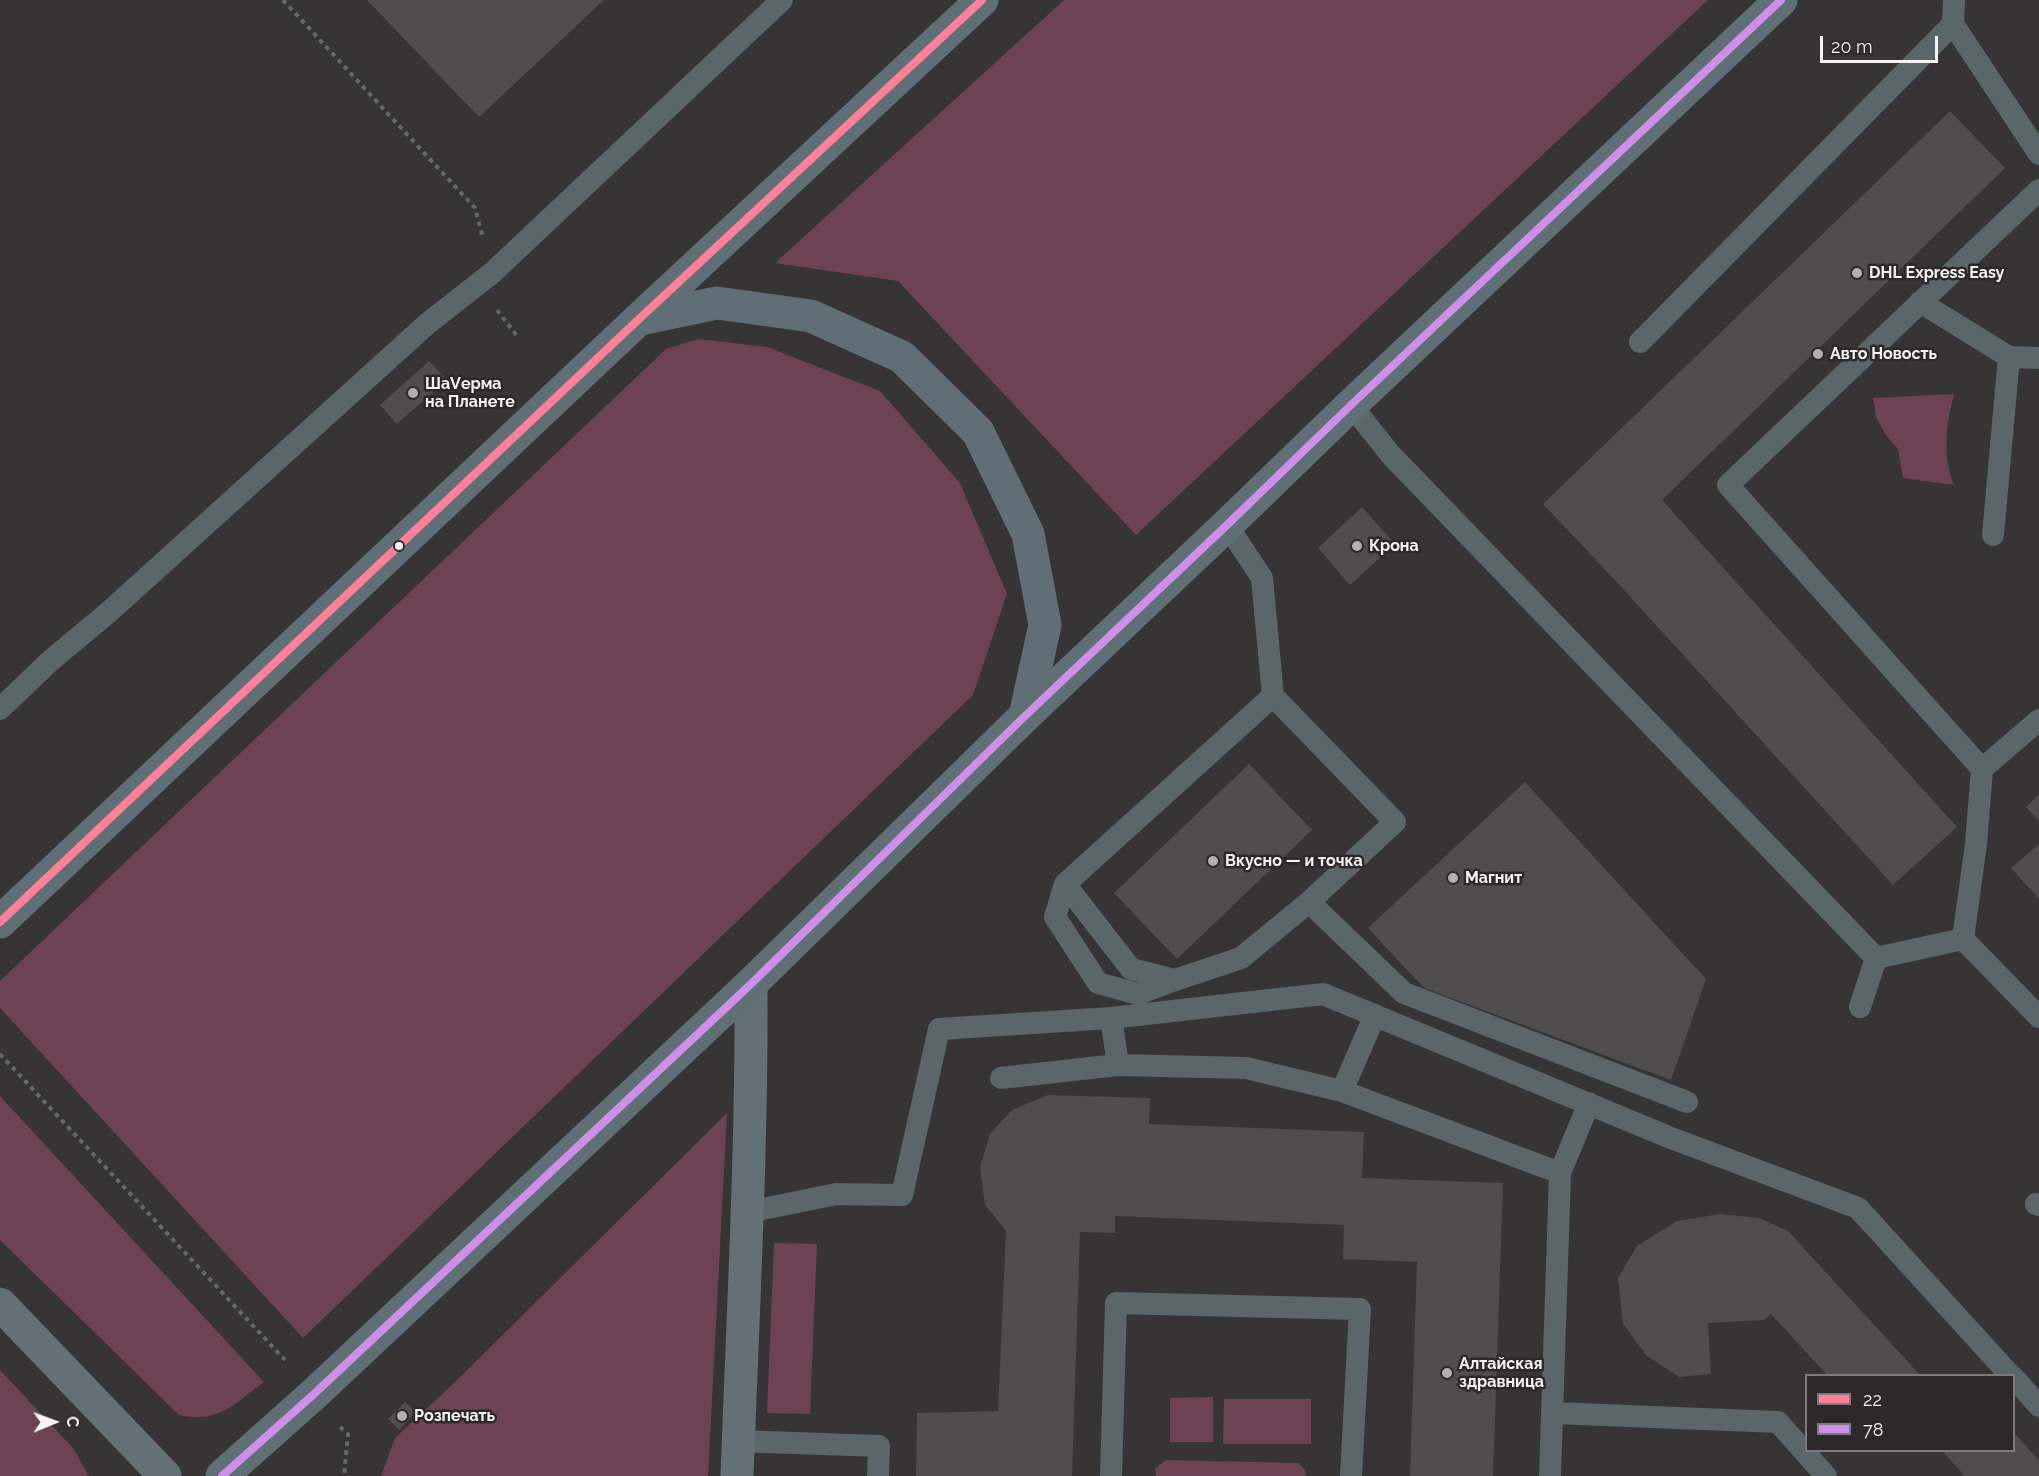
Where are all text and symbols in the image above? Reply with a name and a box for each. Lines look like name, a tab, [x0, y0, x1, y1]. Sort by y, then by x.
scale bar	[1823, 24, 1942, 62]
text: 20 m	[1831, 36, 1873, 57]
place label: DHL Express Easy	[1869, 263, 2004, 283]
marker: DHL Express Easy	[1850, 266, 1864, 280]
place label: Авто Новость	[1830, 344, 1937, 364]
marker: Авто Новость	[1811, 347, 1825, 361]
place label: ШаVерма на Планете	[425, 374, 515, 412]
marker: ШаVерма на Планете	[406, 386, 420, 400]
place label: Крона	[1369, 536, 1419, 556]
marker: Крона	[1350, 539, 1364, 553]
unlabelled marker	[393, 540, 405, 552]
place label: Вкусно — и точка	[1225, 851, 1363, 871]
marker: Вкусно — и точка	[1206, 854, 1220, 868]
place label: Магнит	[1465, 868, 1522, 888]
marker: Магнит	[1446, 871, 1460, 885]
place label: Алтайская здравница	[1459, 1354, 1544, 1392]
marker: Алтайская здравница	[1440, 1366, 1454, 1380]
legend	[1805, 1374, 2015, 1452]
text: 22	[1863, 1389, 1882, 1410]
north arrow	[24, 1392, 84, 1452]
place label: Розпечать	[414, 1406, 495, 1426]
marker: Розпечать	[395, 1409, 409, 1423]
text: С	[63, 1416, 82, 1427]
text: 78	[1863, 1419, 1883, 1440]

